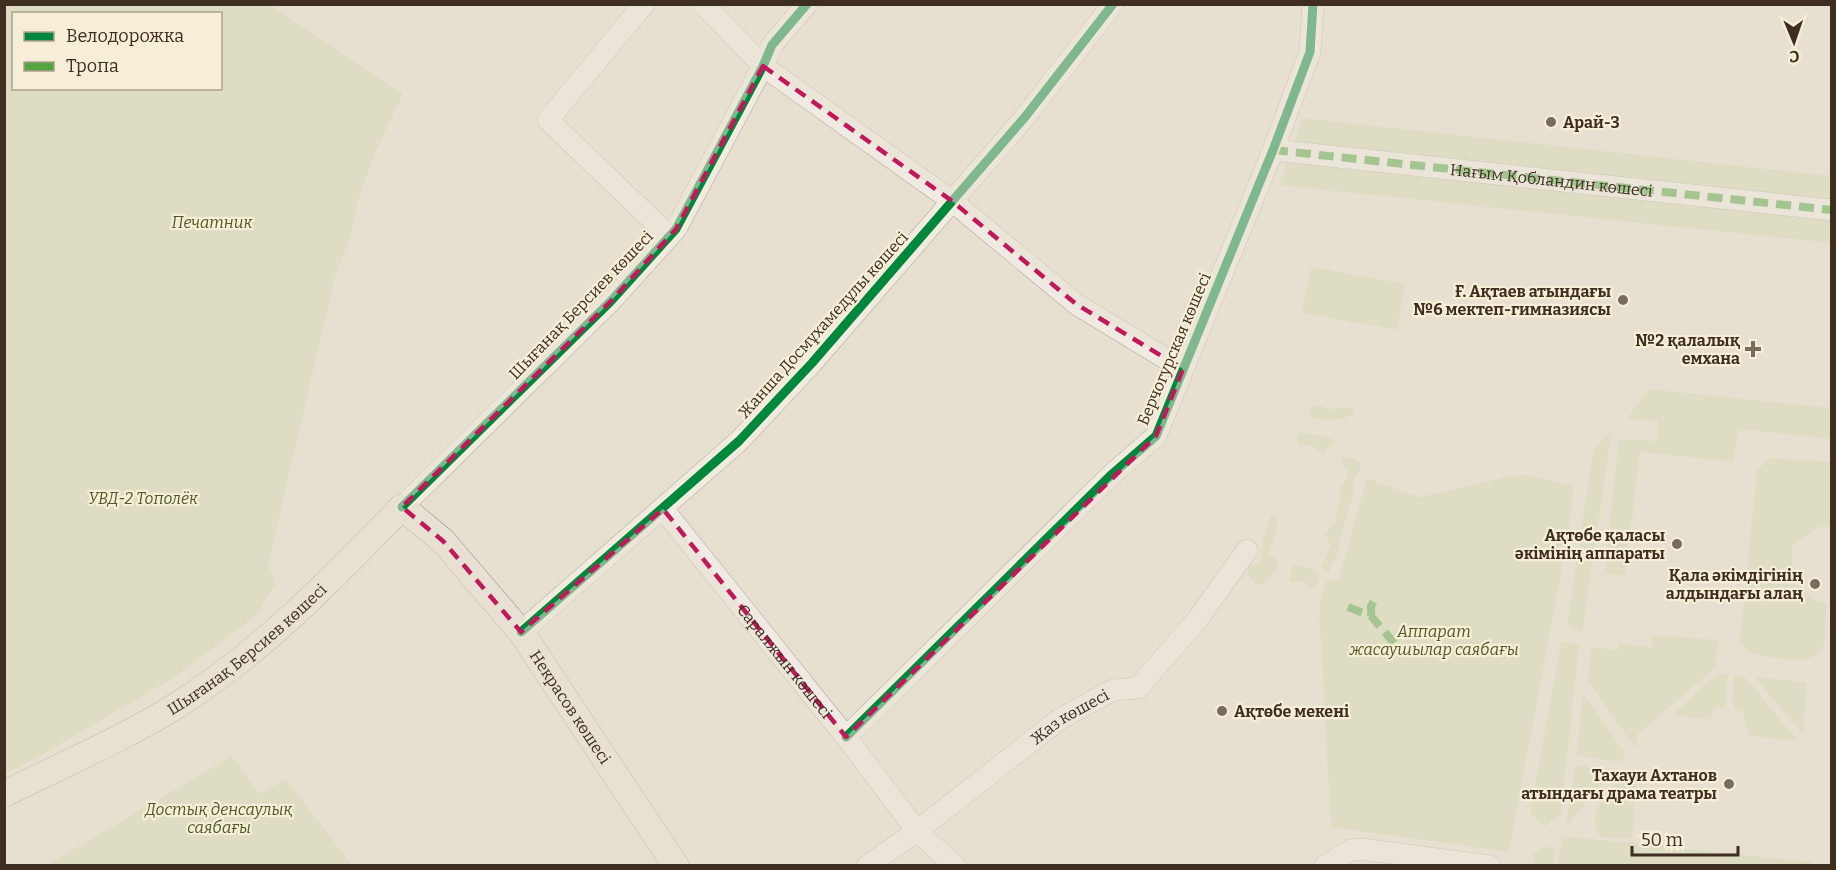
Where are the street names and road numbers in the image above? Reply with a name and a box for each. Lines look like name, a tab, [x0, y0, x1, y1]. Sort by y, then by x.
street label: Нағым Қобландин көшесі	[1449, 160, 1654, 200]
street label: Шығанақ Берсиев көшесі	[505, 227, 657, 383]
street label: Жанша Досмұхамедұлы көшесі	[734, 228, 912, 422]
street label: Берчогурская көшесі	[1133, 270, 1215, 428]
street label: Шығанақ Берсиев көшесі	[163, 579, 330, 719]
street label: Саралжын көшесі	[734, 600, 837, 722]
street label: Некрасов көшесі	[526, 646, 615, 767]
street label: Жаз көшесі	[1026, 685, 1112, 748]

